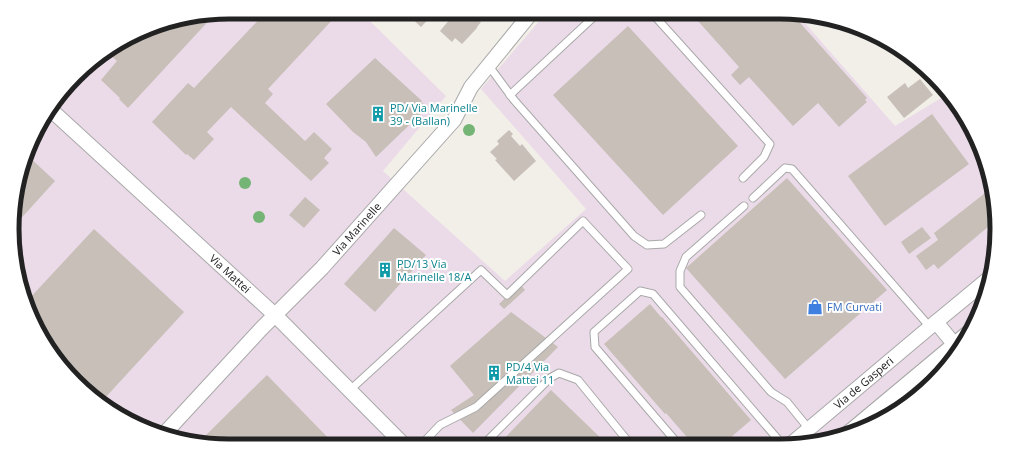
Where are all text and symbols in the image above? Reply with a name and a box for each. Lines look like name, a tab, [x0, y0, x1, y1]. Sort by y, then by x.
place label: PD/ Via Marinelle 39 - (Ballan)	[390, 100, 478, 128]
building icon: PD/ Via Marinelle 39 - (Ballan)	[369, 105, 387, 123]
street label: Via Marinelle	[329, 199, 384, 258]
street label: Via Mattei	[206, 251, 254, 296]
place label: PD/13 Via Marinelle 18/A	[397, 256, 471, 284]
building icon: PD/13 Via Marinelle 18/A	[376, 261, 394, 279]
shop icon: FM Curvati	[806, 298, 824, 316]
place label: FM Curvati	[827, 299, 882, 314]
street label: Via de Gasperi	[830, 353, 896, 412]
place label: PD/4 Via Mattei 11	[506, 359, 554, 387]
building icon: PD/4 Via Mattei 11	[485, 364, 503, 382]

